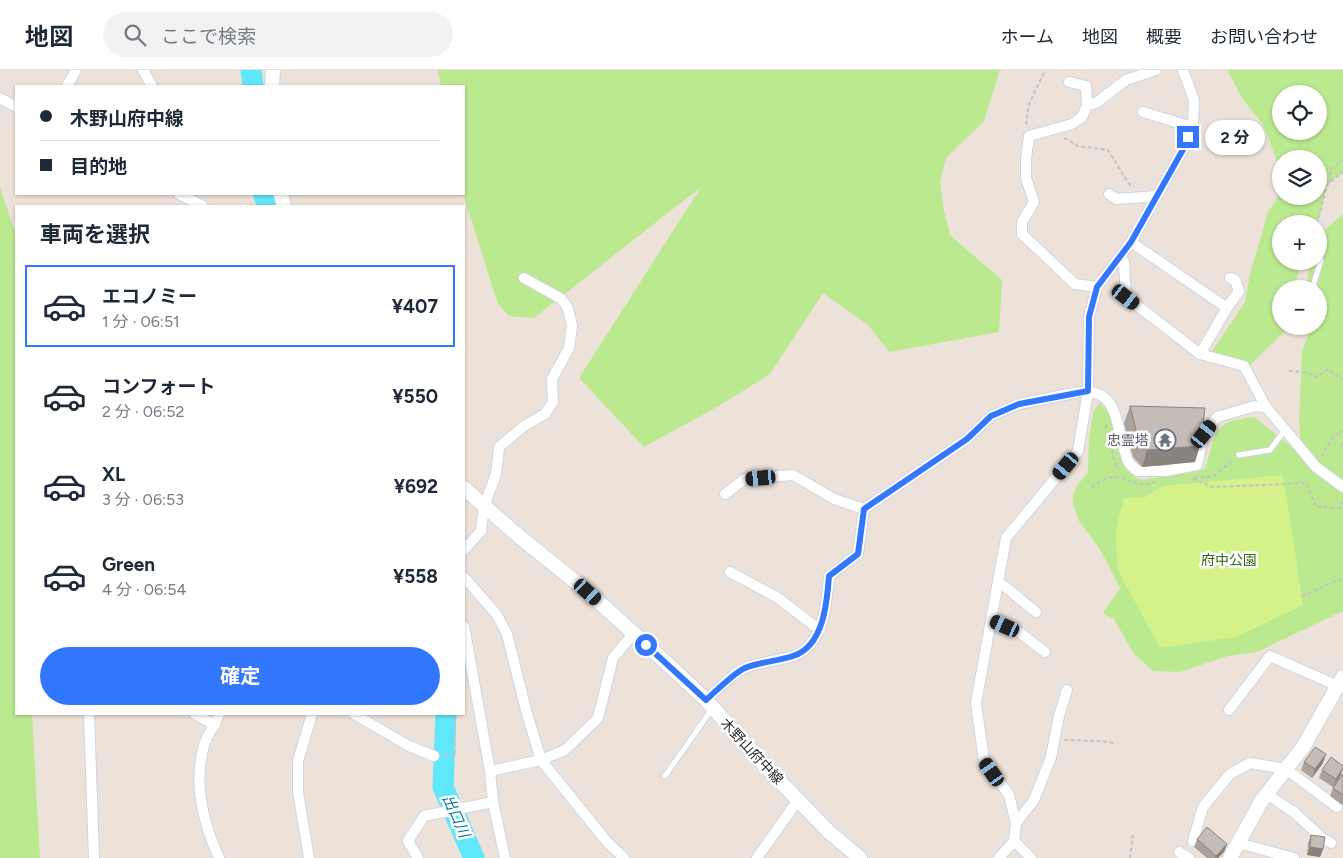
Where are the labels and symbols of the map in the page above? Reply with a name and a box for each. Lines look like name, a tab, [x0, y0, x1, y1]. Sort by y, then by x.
callout: 2 分	[1206, 120, 1266, 154]
route end	[1177, 126, 1199, 148]
car	[1109, 282, 1142, 312]
car	[1188, 418, 1219, 450]
temple icon: 忠霊塔	[1153, 428, 1177, 452]
place label: 忠霊塔	[1107, 432, 1149, 449]
car	[1050, 450, 1081, 482]
car	[745, 469, 776, 487]
park label: 府中公園	[1201, 552, 1257, 569]
car	[571, 576, 604, 608]
car	[988, 613, 1021, 639]
route start	[635, 634, 657, 656]
street label: 木野山府中線	[717, 715, 786, 788]
car	[977, 755, 1006, 789]
water label: 出口川	[439, 792, 474, 842]

